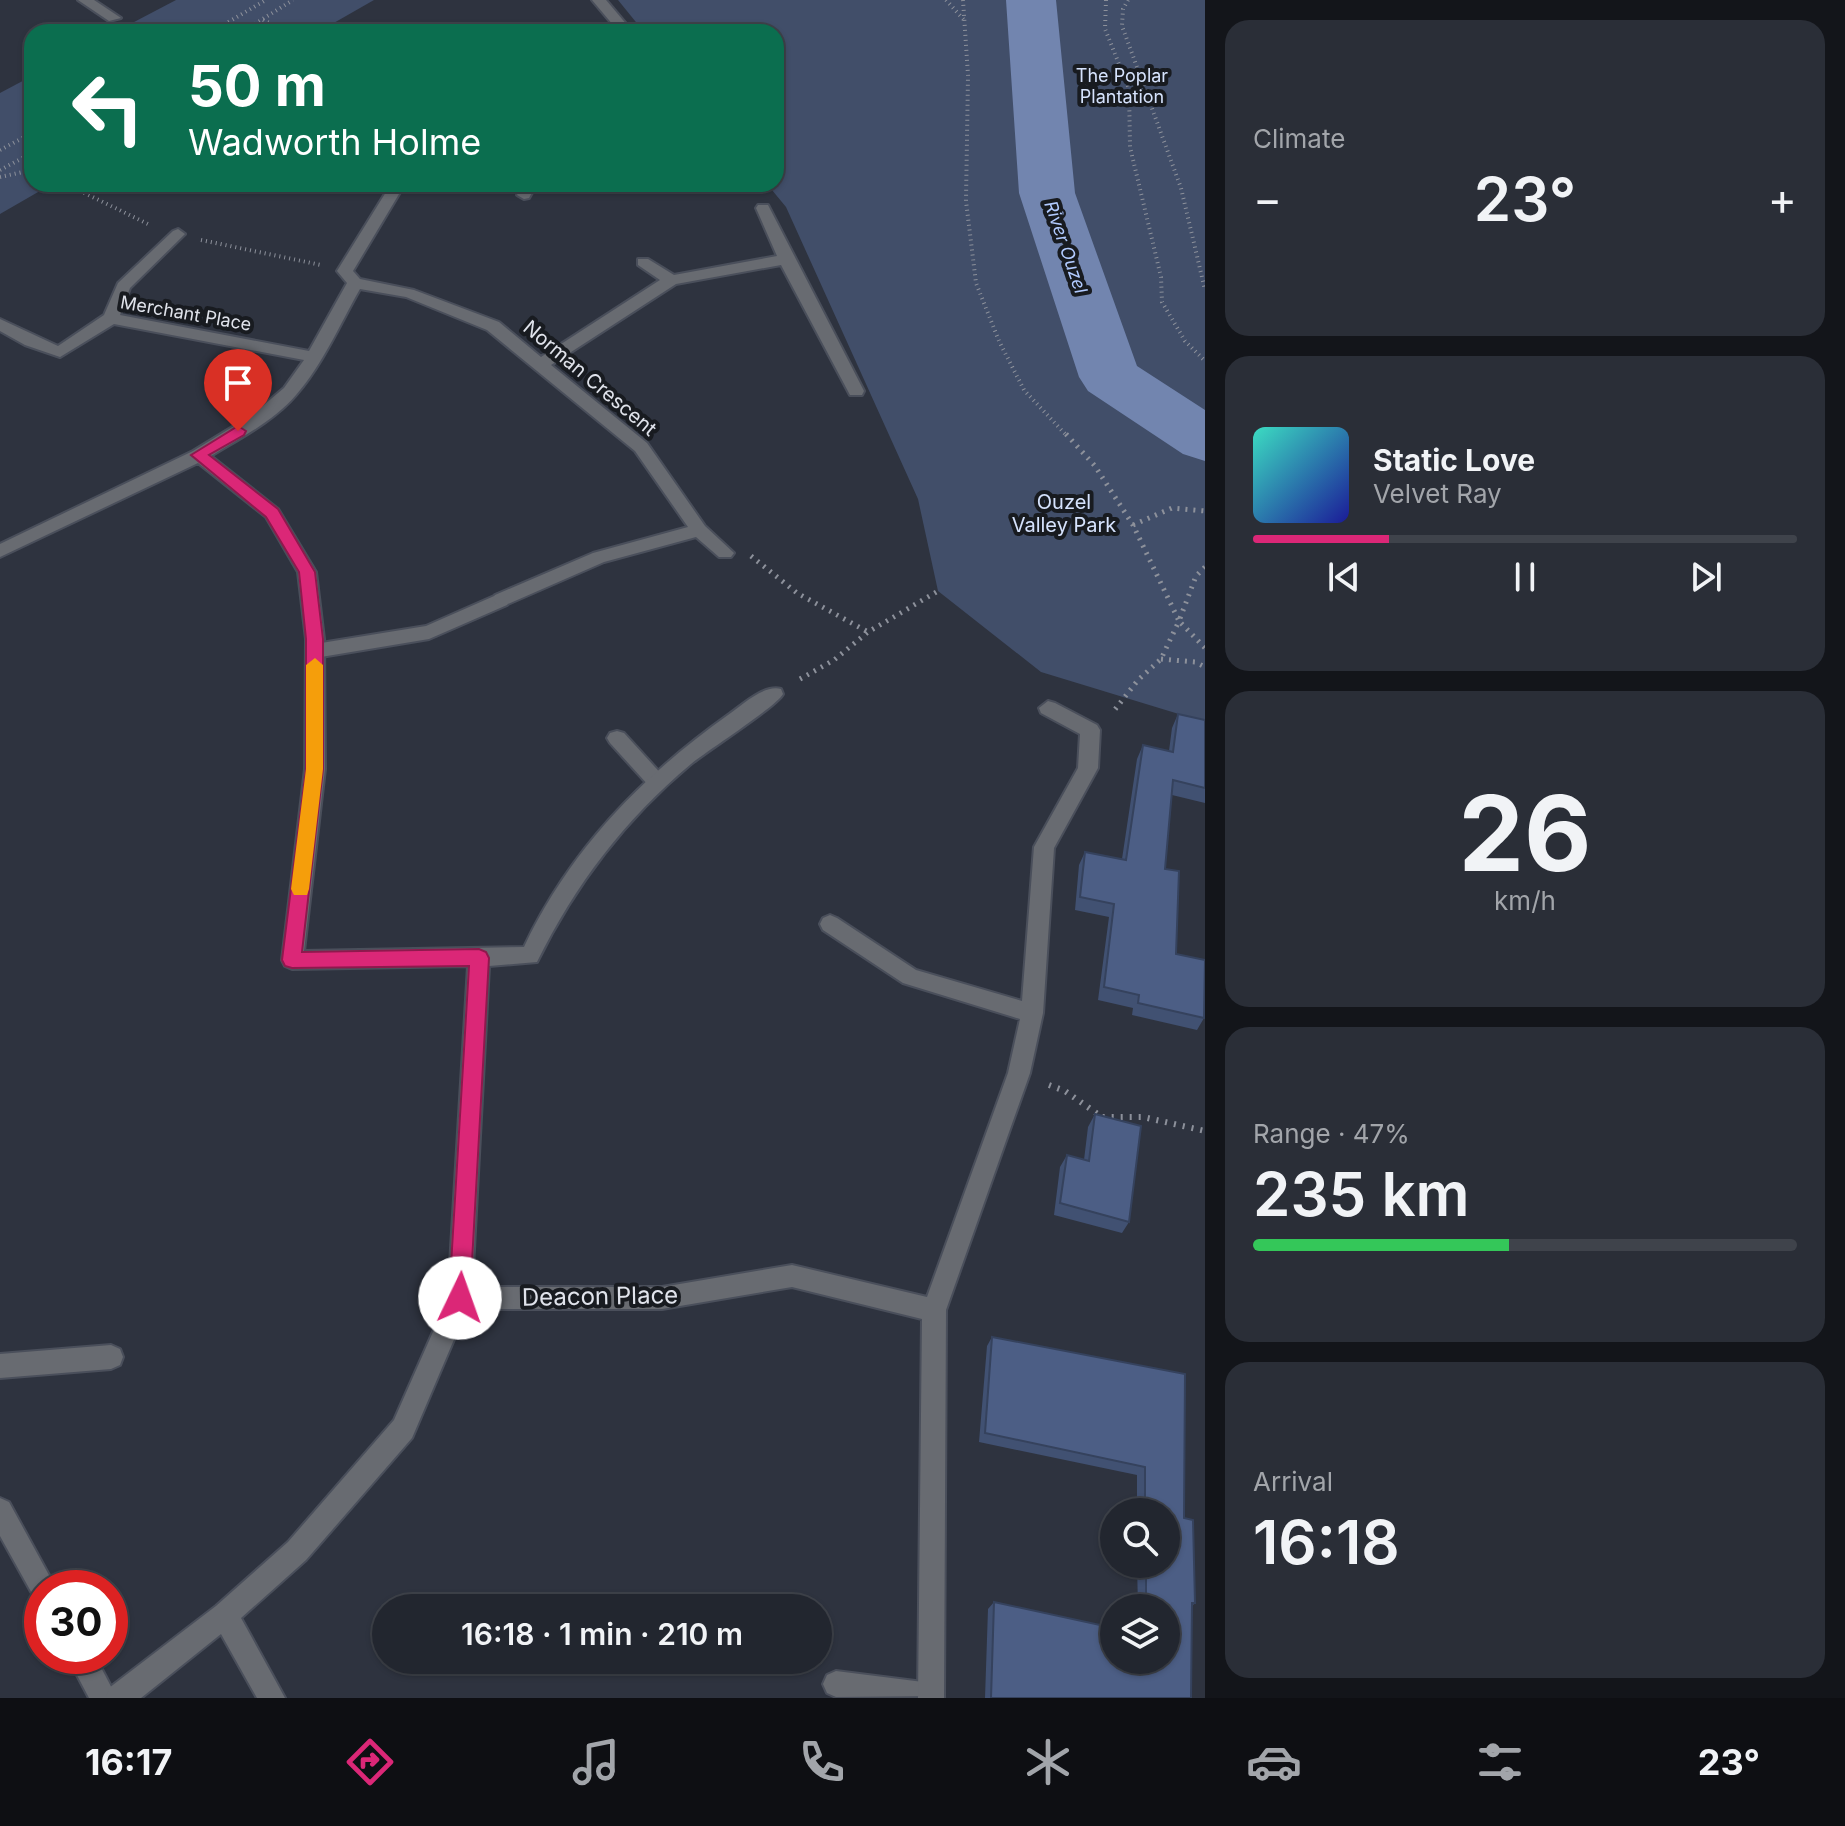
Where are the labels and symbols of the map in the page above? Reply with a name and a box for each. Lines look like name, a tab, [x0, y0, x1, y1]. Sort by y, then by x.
park label: The Poplar Plantation	[1076, 65, 1168, 107]
water label: River Ouzel	[1040, 198, 1092, 297]
street label: Merchant Place	[119, 291, 253, 335]
street label: Norman Crescent	[518, 315, 662, 441]
pin	[204, 349, 272, 431]
park label: Ouzel Valley Park	[1012, 490, 1116, 537]
position arrow	[418, 1256, 502, 1340]
street label: Deacon Place	[522, 1280, 678, 1312]
speed limit sign: 30	[24, 1570, 128, 1674]

